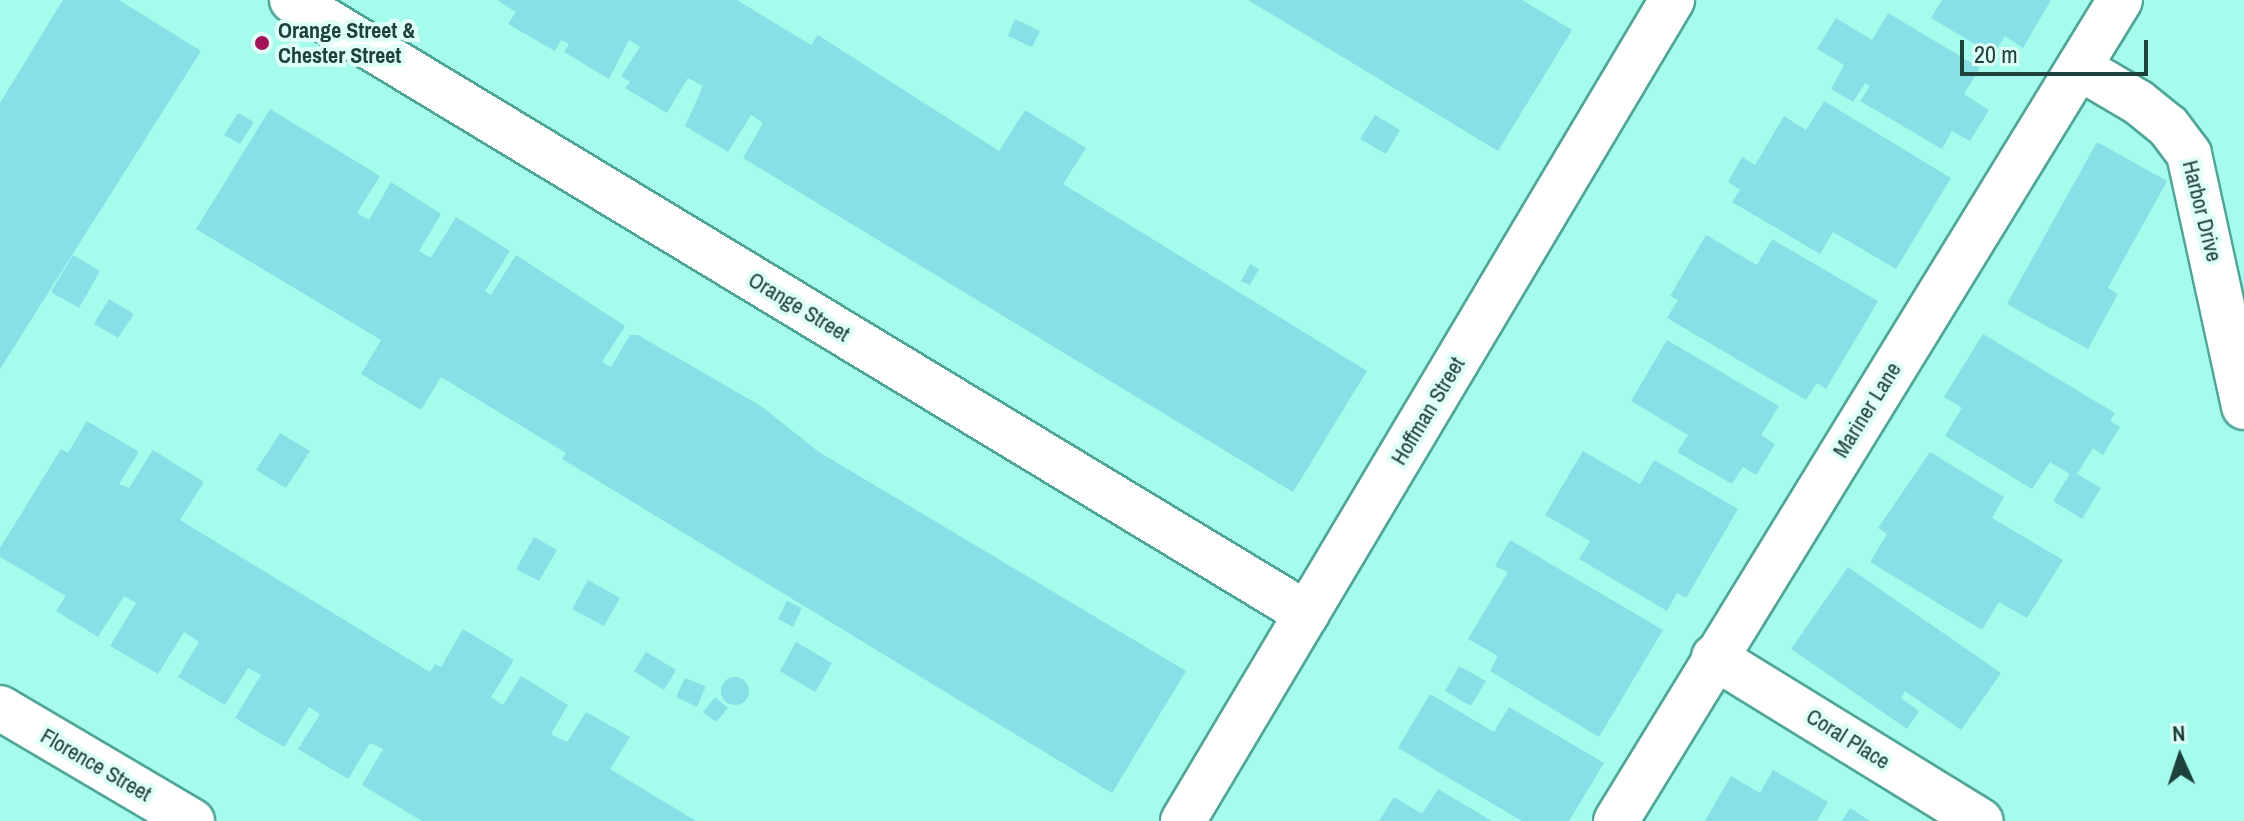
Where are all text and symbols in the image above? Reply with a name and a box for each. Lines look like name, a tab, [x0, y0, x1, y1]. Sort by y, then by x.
place label: Orange Street & Chester Street	[278, 17, 415, 68]
scale bar	[1964, 24, 2152, 74]
marker: Orange Street & Chester Street	[253, 34, 271, 52]
text: 20 m	[1974, 38, 2018, 70]
street label: Harbor Drive	[2177, 158, 2227, 264]
street label: Orange Street	[744, 267, 854, 347]
street label: Hoffman Street	[1386, 352, 1470, 470]
street label: Mariner Lane	[1827, 358, 1907, 462]
street label: Coral Place	[1801, 703, 1895, 775]
north arrow	[2140, 717, 2220, 797]
text: N	[2171, 718, 2186, 748]
street label: Florence Street	[36, 723, 156, 807]

